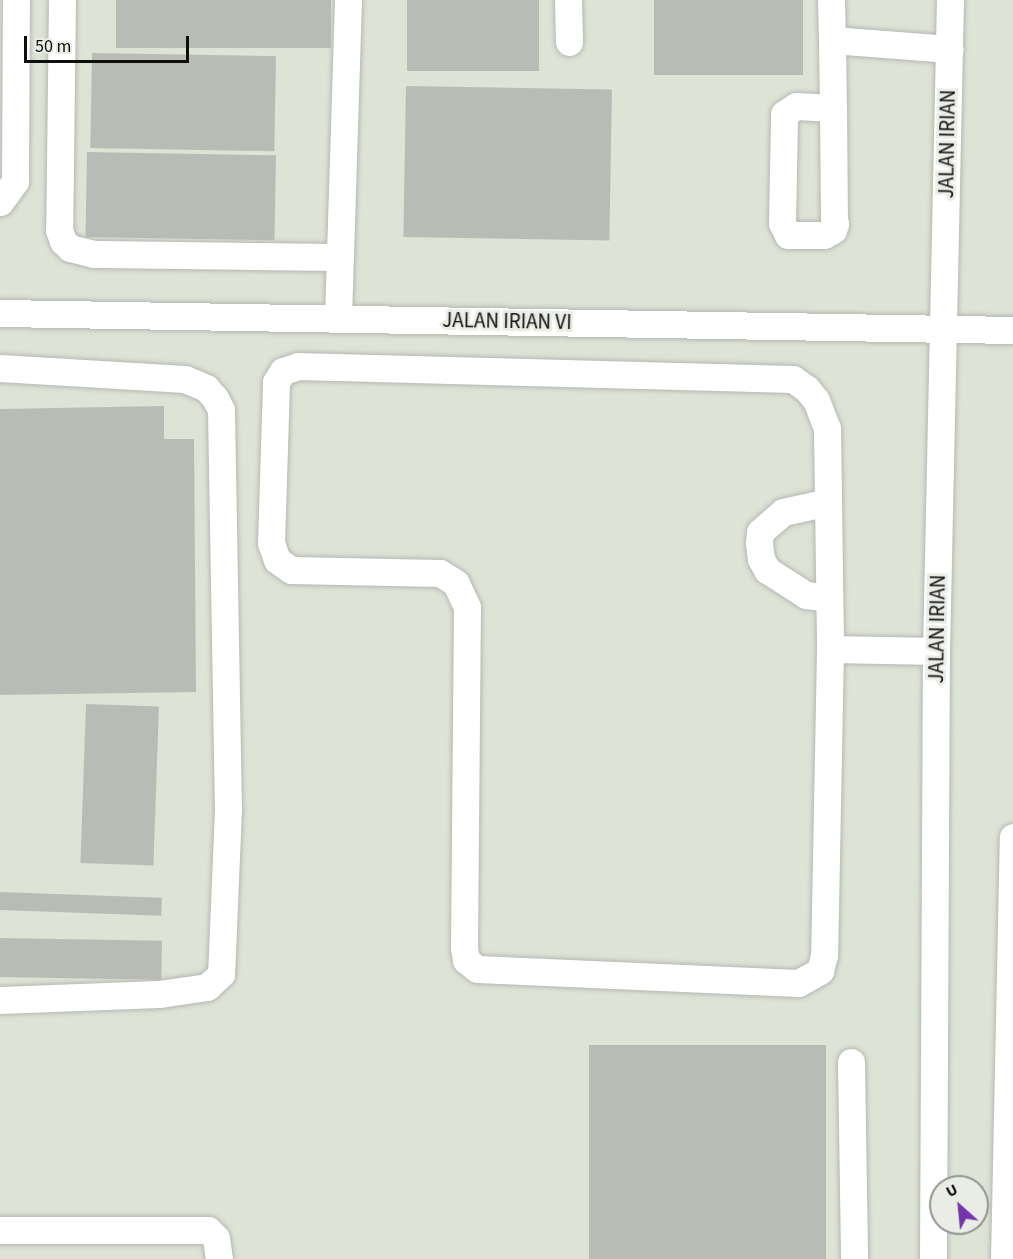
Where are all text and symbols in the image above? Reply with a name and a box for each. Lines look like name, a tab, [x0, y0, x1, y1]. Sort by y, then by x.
scale bar	[27, 24, 192, 62]
text: 50 m	[35, 34, 71, 59]
street label: JALAN IRIAN	[933, 89, 961, 199]
street label: JALAN IRIAN VI	[442, 307, 572, 335]
street label: JALAN IRIAN	[923, 574, 951, 684]
north arrow	[929, 1175, 989, 1235]
text: U	[942, 1179, 961, 1203]

